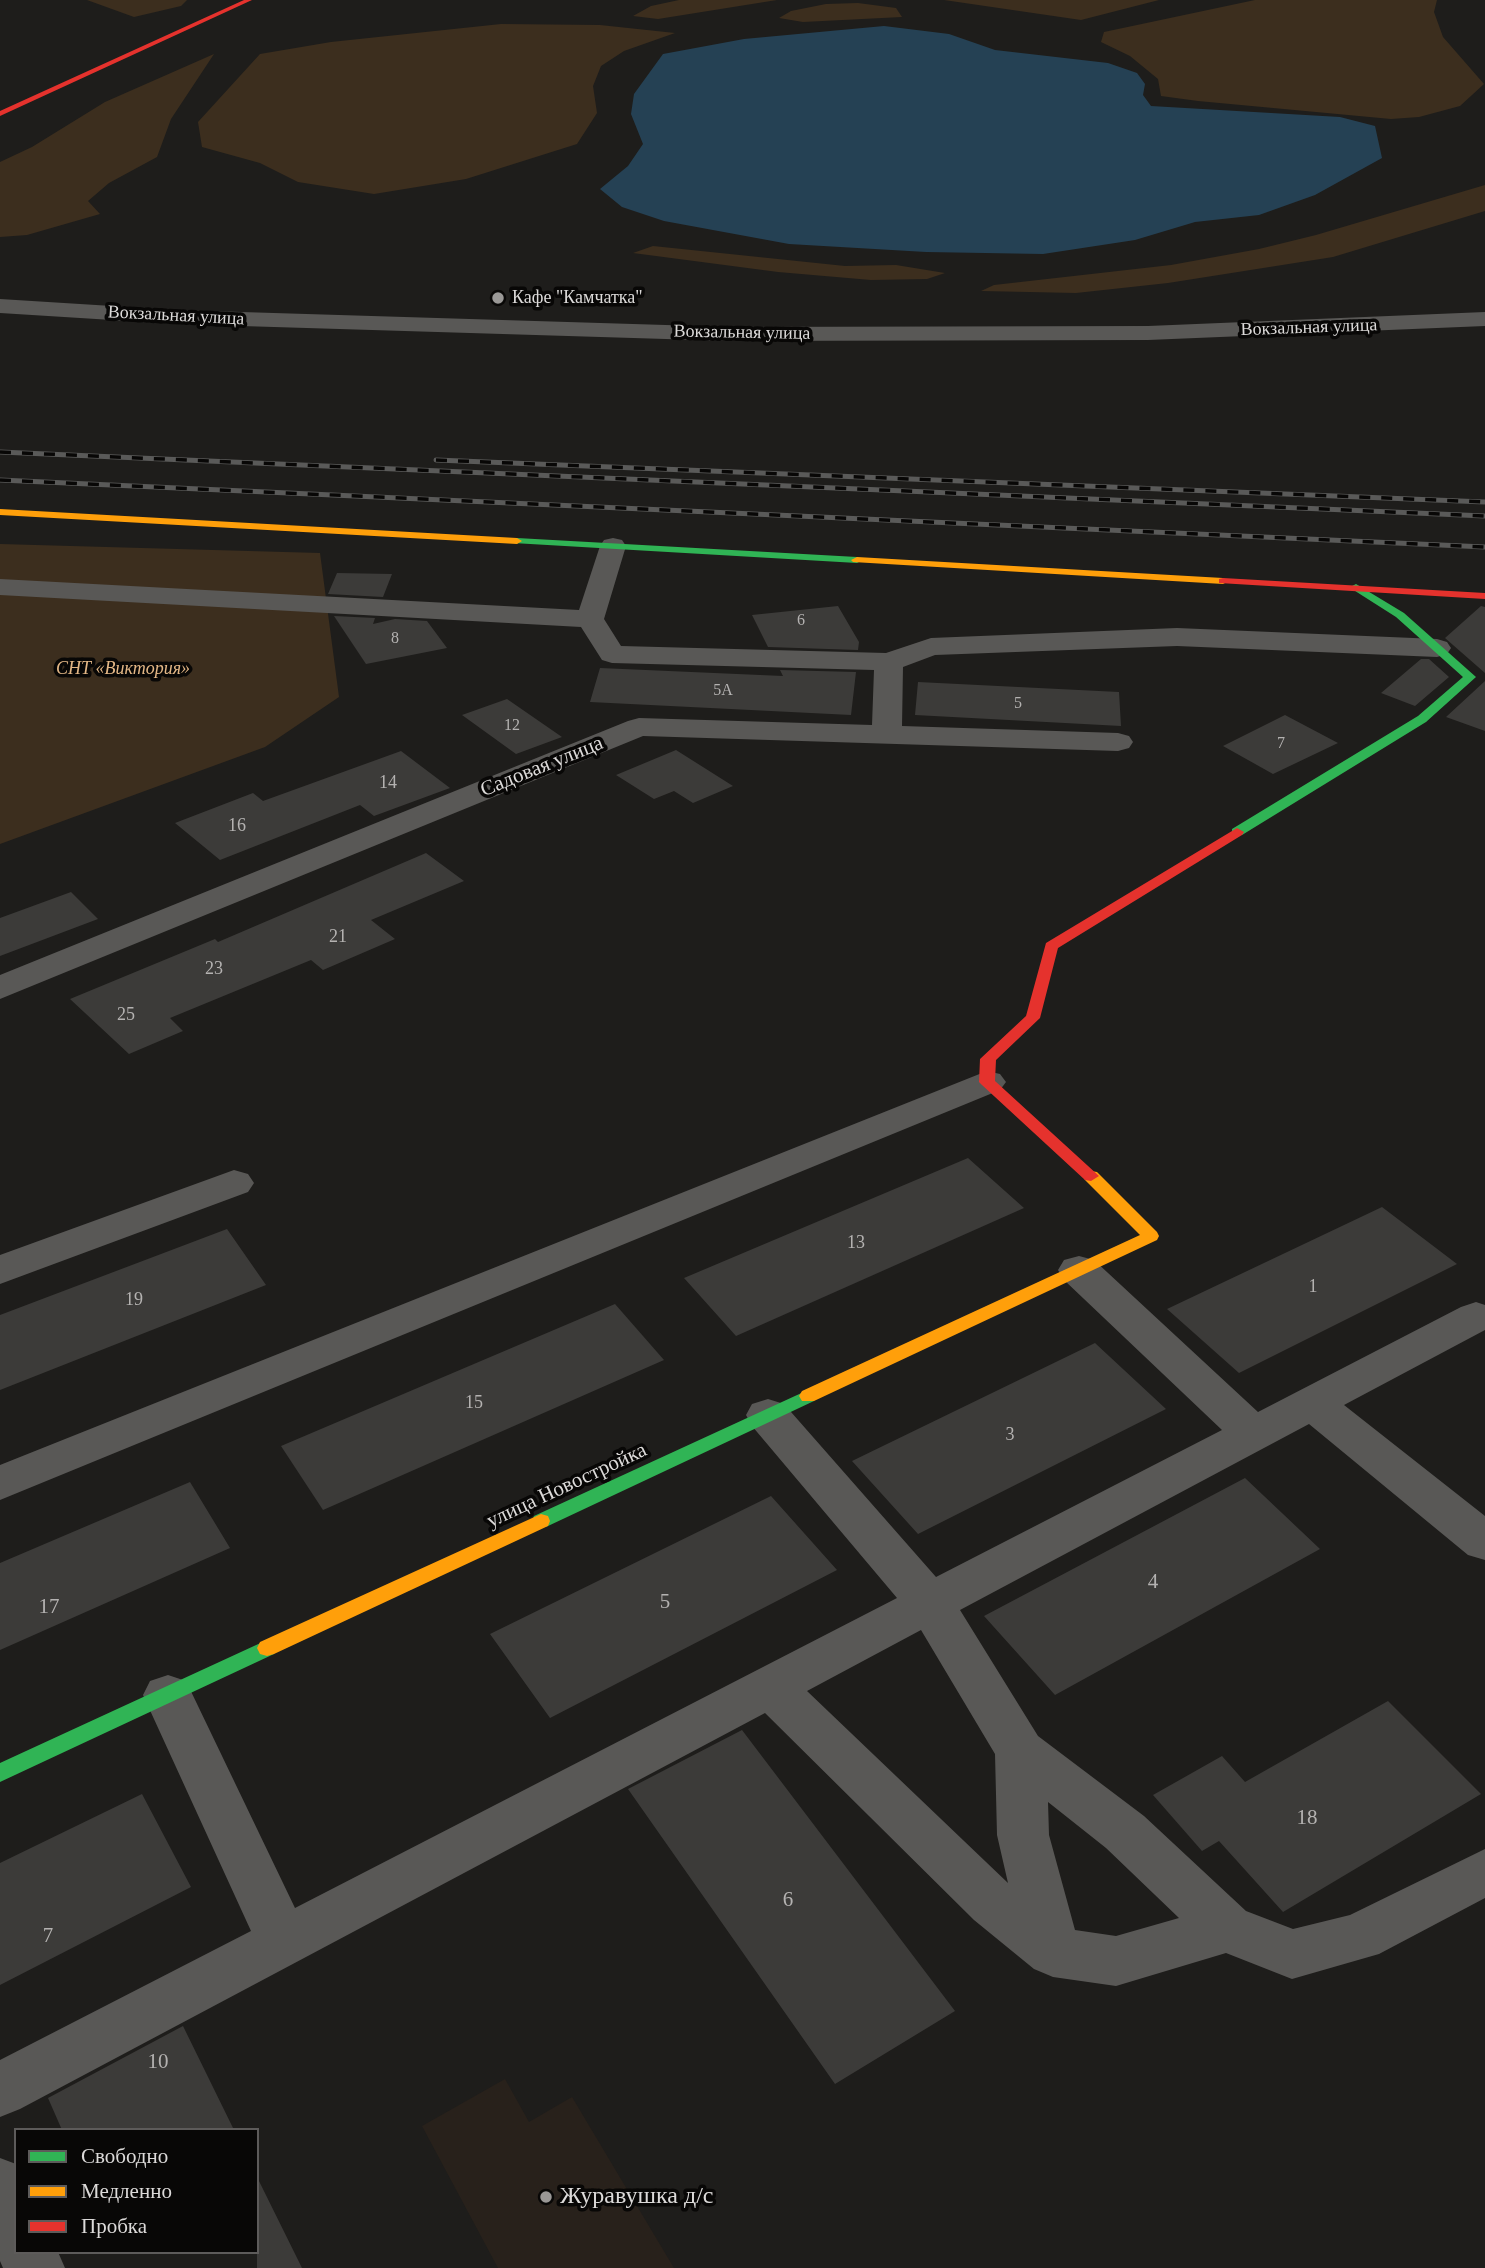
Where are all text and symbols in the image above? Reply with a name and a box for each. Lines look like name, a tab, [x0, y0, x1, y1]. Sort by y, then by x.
place label: Кафе "Камчатка"	[512, 287, 643, 309]
marker: Кафе "Камчатка"	[490, 290, 506, 306]
street label: Вокзальная улица	[107, 302, 245, 330]
street label: Вокзальная улица	[1240, 315, 1378, 341]
street label: Вокзальная улица	[673, 321, 811, 345]
house number: 6	[797, 611, 805, 631]
house number: 8	[391, 629, 399, 649]
park label: СНТ «Виктория»	[56, 658, 190, 680]
house number: 5А	[713, 681, 733, 701]
house number: 5	[1014, 694, 1022, 714]
house number: 12	[504, 716, 520, 736]
street label: Садовая улица	[477, 731, 607, 803]
house number: 7	[1277, 734, 1285, 754]
house number: 14	[379, 772, 397, 794]
house number: 16	[228, 815, 246, 837]
house number: 21	[329, 926, 347, 948]
house number: 23	[205, 958, 223, 980]
house number: 25	[117, 1004, 135, 1026]
house number: 13	[847, 1232, 865, 1254]
house number: 1	[1308, 1276, 1318, 1298]
house number: 19	[125, 1289, 143, 1311]
house number: 15	[465, 1392, 483, 1414]
house number: 3	[1006, 1424, 1014, 1446]
street label: улица Новостройка	[483, 1438, 651, 1534]
house number: 4	[1148, 1569, 1158, 1595]
house number: 5	[660, 1589, 670, 1615]
house number: 17	[38, 1594, 60, 1620]
house number: 18	[1296, 1805, 1318, 1831]
house number: 6	[783, 1887, 793, 1913]
house number: 7	[43, 1923, 53, 1949]
house number: 10	[148, 2049, 168, 2075]
legend	[14, 2128, 259, 2254]
text: Свободно	[81, 2144, 168, 2168]
text: Медленно	[81, 2179, 172, 2203]
place label: Журавушка д/с	[560, 2183, 713, 2211]
marker: Журавушка д/с	[538, 2189, 554, 2205]
text: Пробка	[81, 2214, 147, 2238]

